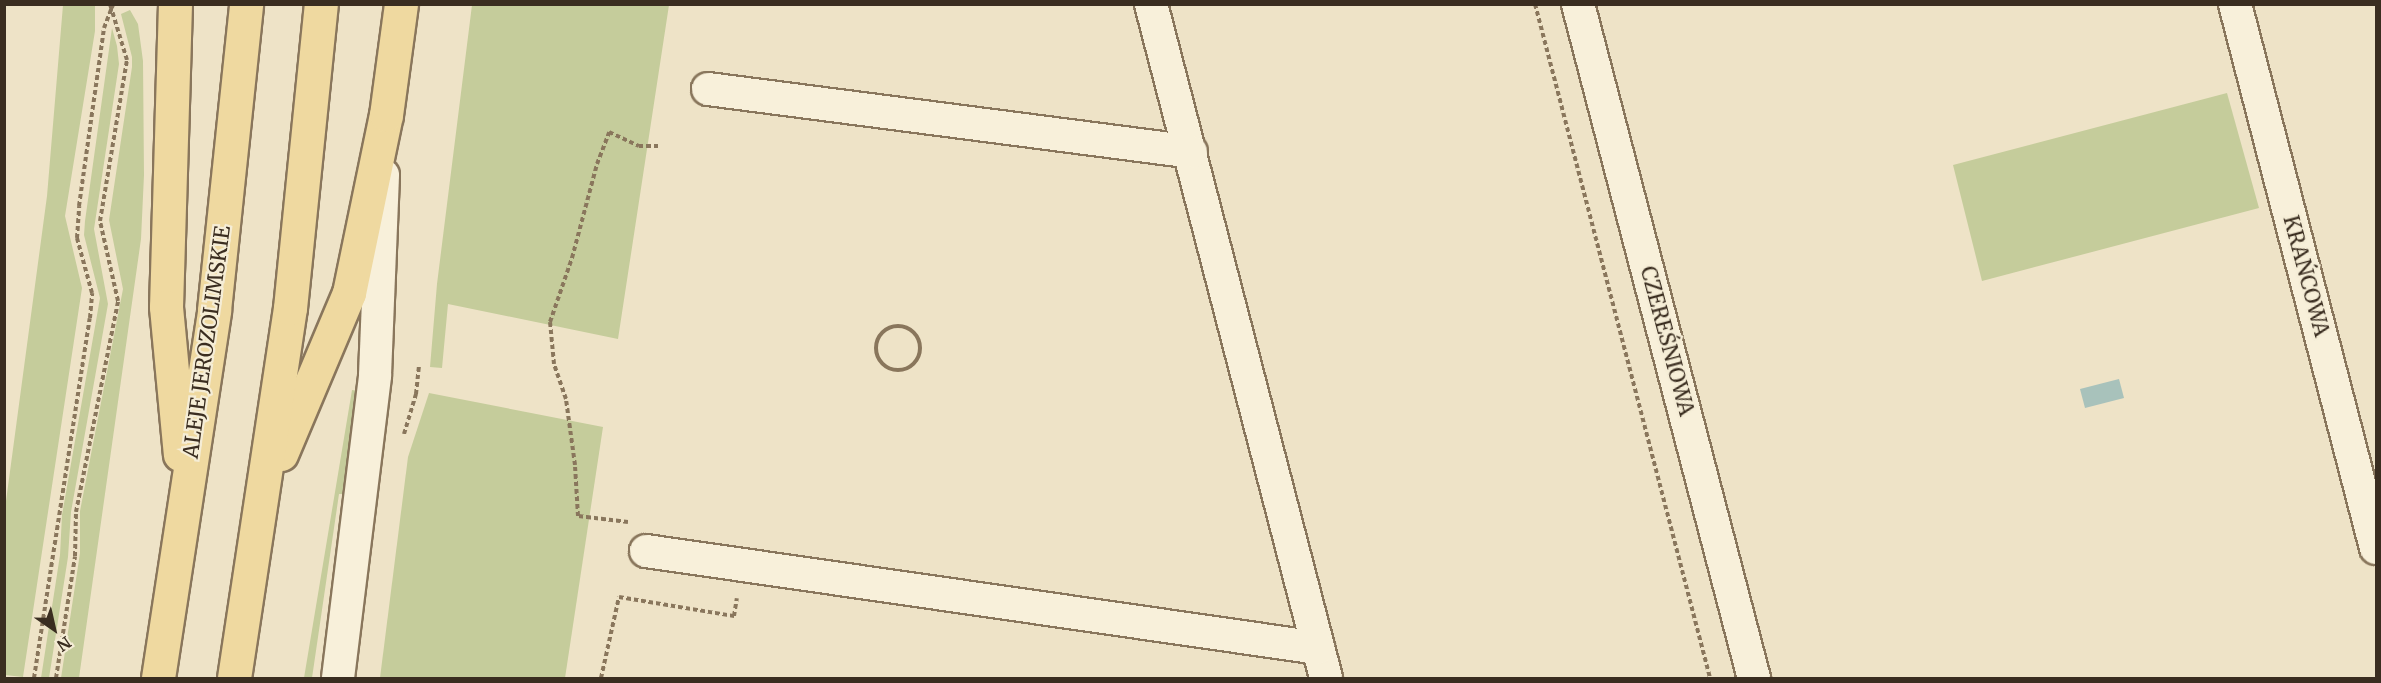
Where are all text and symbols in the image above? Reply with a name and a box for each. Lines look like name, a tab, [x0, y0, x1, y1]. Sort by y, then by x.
street label: KRAŃCOWA	[2278, 213, 2334, 339]
street label: ALEJE JEROZOLIMSKIE	[178, 224, 236, 460]
street label: CZEREŚNIOWA	[1635, 264, 1699, 418]
north arrow	[24, 599, 84, 659]
text: N	[53, 632, 75, 656]

